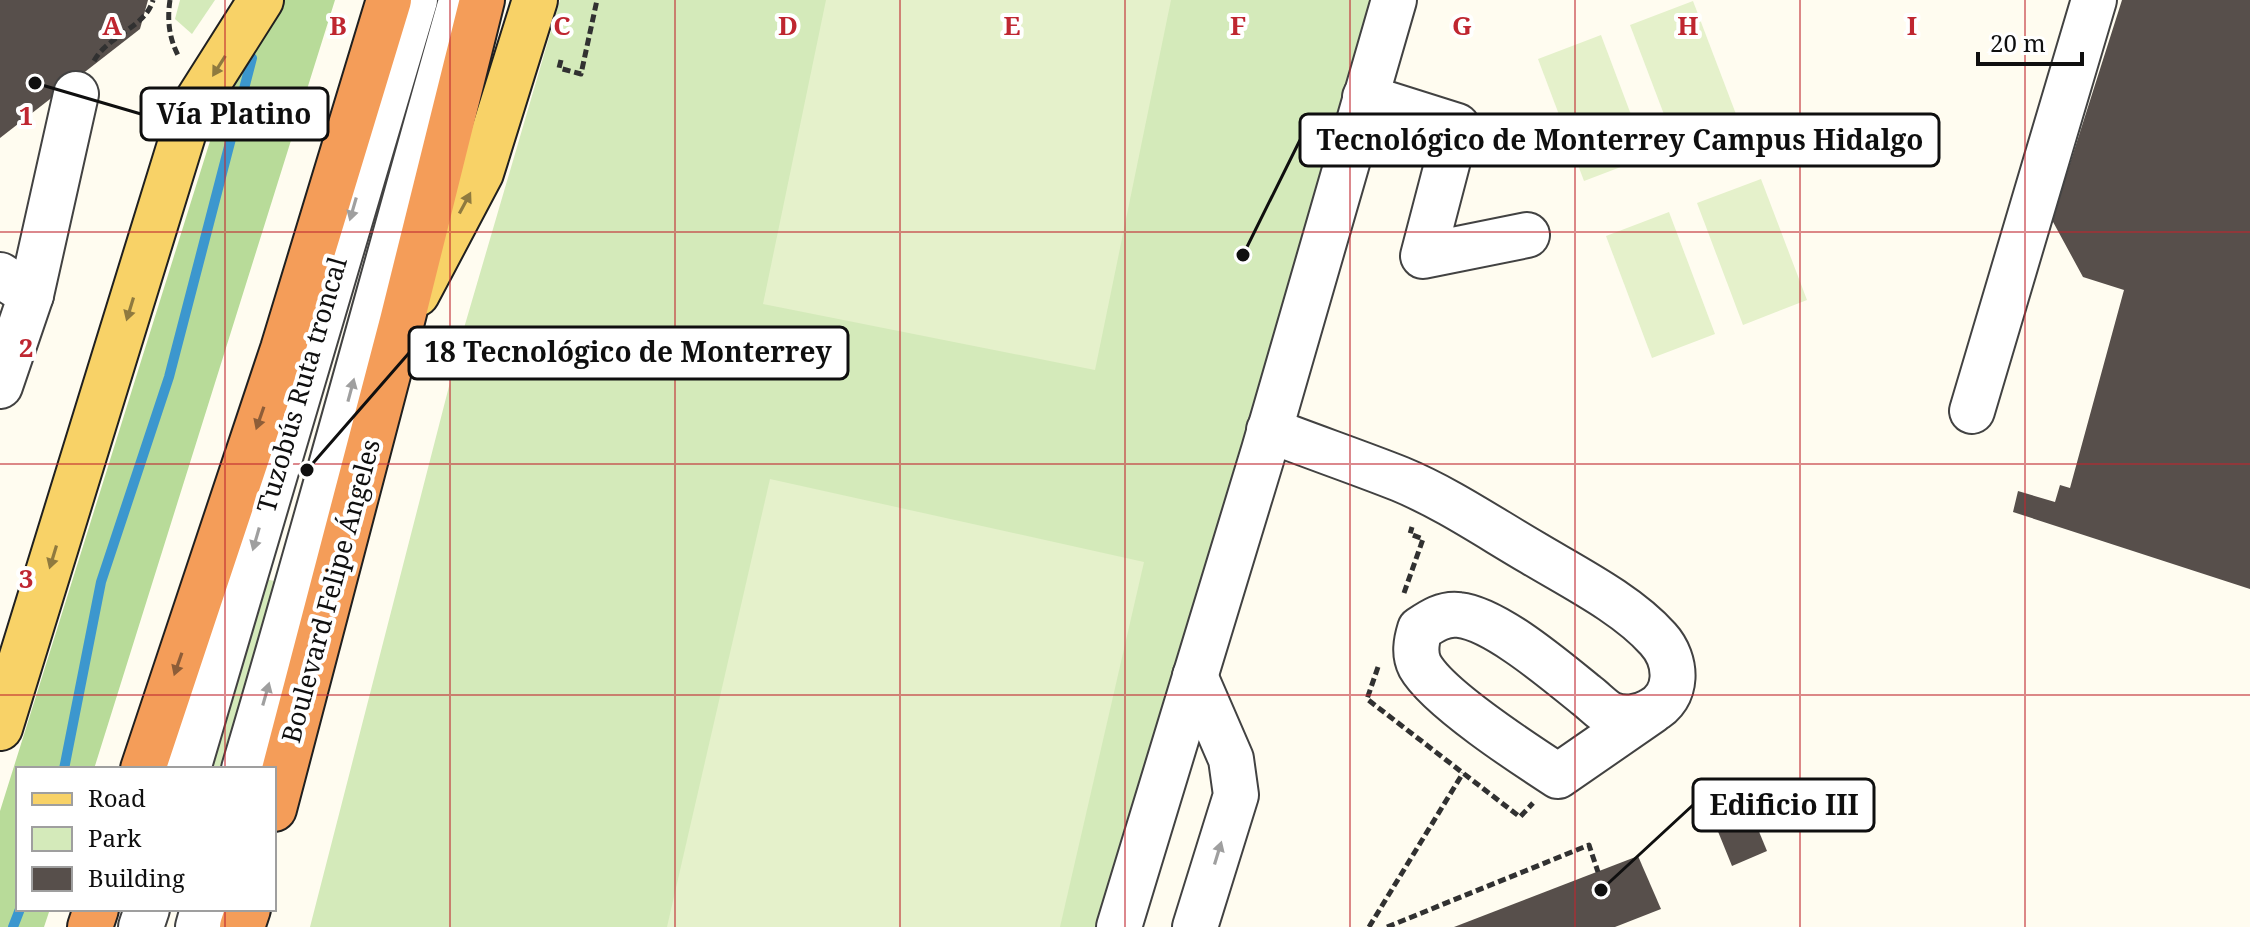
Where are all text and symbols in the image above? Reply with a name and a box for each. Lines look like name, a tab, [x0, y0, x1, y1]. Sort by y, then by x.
text: A	[102, 7, 122, 43]
text: B	[329, 7, 347, 43]
text: C	[553, 7, 571, 43]
text: D	[778, 7, 798, 43]
text: E	[1004, 7, 1021, 43]
text: F	[1230, 7, 1246, 43]
text: G	[1452, 7, 1472, 43]
text: H	[1677, 7, 1699, 43]
text: I	[1907, 7, 1917, 43]
scale bar	[1978, 16, 2082, 66]
text: 20 m	[1990, 26, 2046, 59]
one-way arrow	[213, 55, 227, 77]
callout: Vía Platino	[141, 88, 328, 140]
text: Vía Platino	[156, 94, 312, 132]
text: 1	[19, 97, 33, 133]
callout: Tecnológico de Monterrey Campus Hidalgo	[1300, 114, 1939, 166]
text: Tecnológico de Monterrey Campus Hidalgo	[1317, 120, 1923, 158]
one-way arrow	[458, 192, 472, 214]
one-way arrow	[347, 197, 359, 222]
street label: Tuzobús Ruta troncal	[247, 253, 355, 517]
one-way arrow	[123, 297, 135, 321]
callout: 18 Tecnológico de Monterrey	[409, 327, 848, 379]
text: 2	[19, 329, 33, 365]
text: 18 Tecnológico de Monterrey	[424, 332, 833, 370]
one-way arrow	[345, 377, 357, 402]
one-way arrow	[254, 406, 266, 430]
street label: Boulevard Felipe Ángeles	[272, 435, 388, 747]
one-way arrow	[249, 528, 262, 552]
one-way arrow	[46, 545, 59, 569]
text: 3	[19, 560, 33, 596]
one-way arrow	[171, 653, 183, 677]
one-way arrow	[260, 682, 273, 706]
legend	[16, 767, 276, 911]
callout: Edificio III	[1693, 779, 1874, 831]
text: Road	[88, 781, 146, 814]
text: Edificio III	[1709, 785, 1859, 823]
text: Park	[88, 821, 142, 854]
one-way arrow	[1213, 840, 1225, 864]
text: Building	[88, 861, 185, 894]

